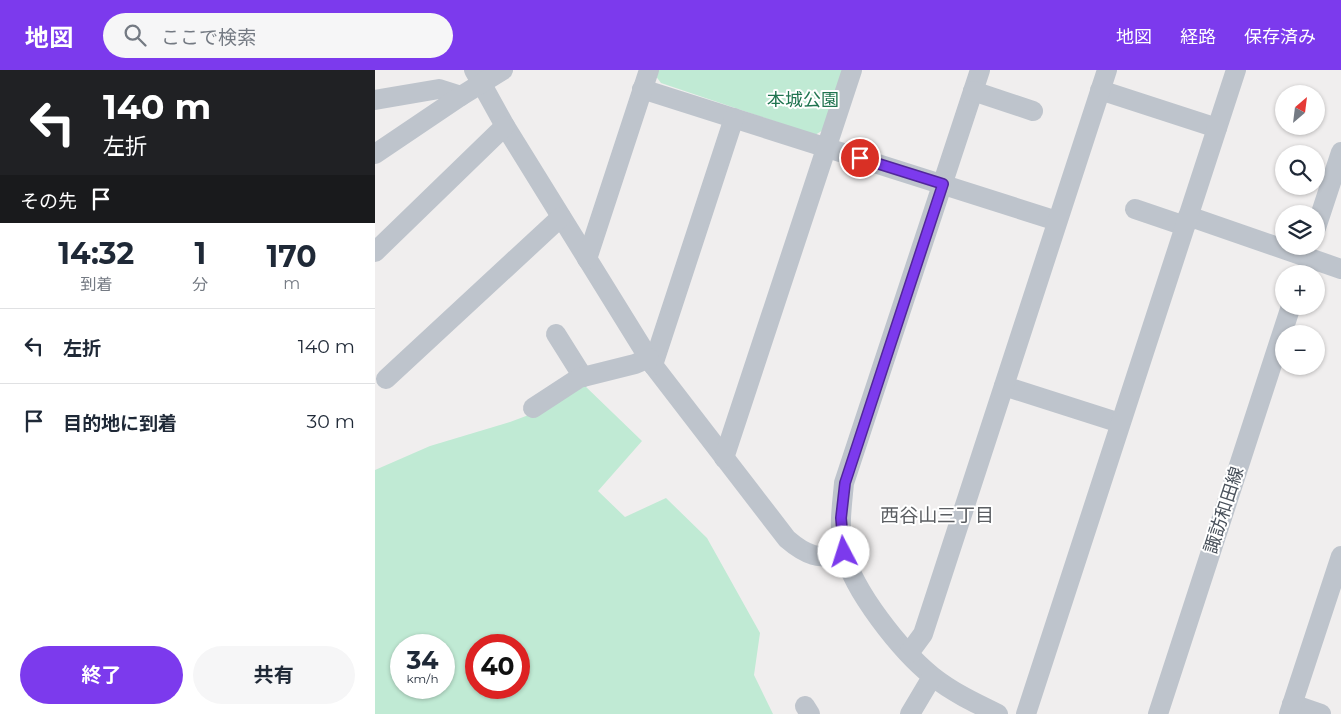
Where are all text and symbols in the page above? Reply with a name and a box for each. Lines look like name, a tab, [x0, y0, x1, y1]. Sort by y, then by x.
search box	[103, 13, 453, 58]
icon: search	[121, 21, 149, 49]
text: 地図	[25, 23, 73, 52]
text: ここで検索	[161, 26, 256, 49]
text: 地図	[1116, 26, 1152, 48]
text: 経路	[1180, 26, 1216, 48]
text: 保存済み	[1244, 26, 1316, 48]
text: 140 m	[103, 85, 211, 128]
north arrow	[1275, 85, 1325, 135]
map controls	[1275, 85, 1325, 375]
park label: 本城公園	[767, 89, 839, 111]
icon: left	[20, 90, 85, 155]
text: 左折	[103, 133, 147, 160]
pin	[839, 137, 881, 179]
icon: arrive	[846, 144, 874, 172]
button: search	[1275, 145, 1325, 195]
icon: arrive	[87, 185, 115, 213]
text: その先	[20, 190, 77, 213]
button: layers	[1275, 205, 1325, 255]
text: 14:32	[58, 235, 134, 272]
text: 1	[194, 235, 206, 272]
text: 170	[267, 238, 317, 275]
button: +	[1275, 265, 1325, 315]
text: m	[283, 274, 300, 293]
text: 到着	[80, 275, 112, 294]
text: 分	[192, 275, 208, 294]
button: −	[1275, 325, 1325, 375]
icon: left	[20, 332, 48, 360]
text: 140 m	[298, 335, 355, 358]
text: 左折	[63, 337, 101, 360]
icon: arrive	[20, 407, 48, 435]
text: 30 m	[307, 410, 355, 433]
text: 目的地に到着	[63, 412, 177, 435]
street label: 諏訪和田線	[1200, 464, 1248, 556]
district label: 西谷山三丁目	[880, 504, 994, 527]
position arrow	[817, 525, 869, 577]
speed limit sign: 40	[465, 634, 530, 699]
text: 34	[406, 645, 439, 675]
button: 終了	[20, 646, 183, 704]
button: 共有	[193, 646, 355, 704]
text: km/h	[406, 671, 439, 686]

